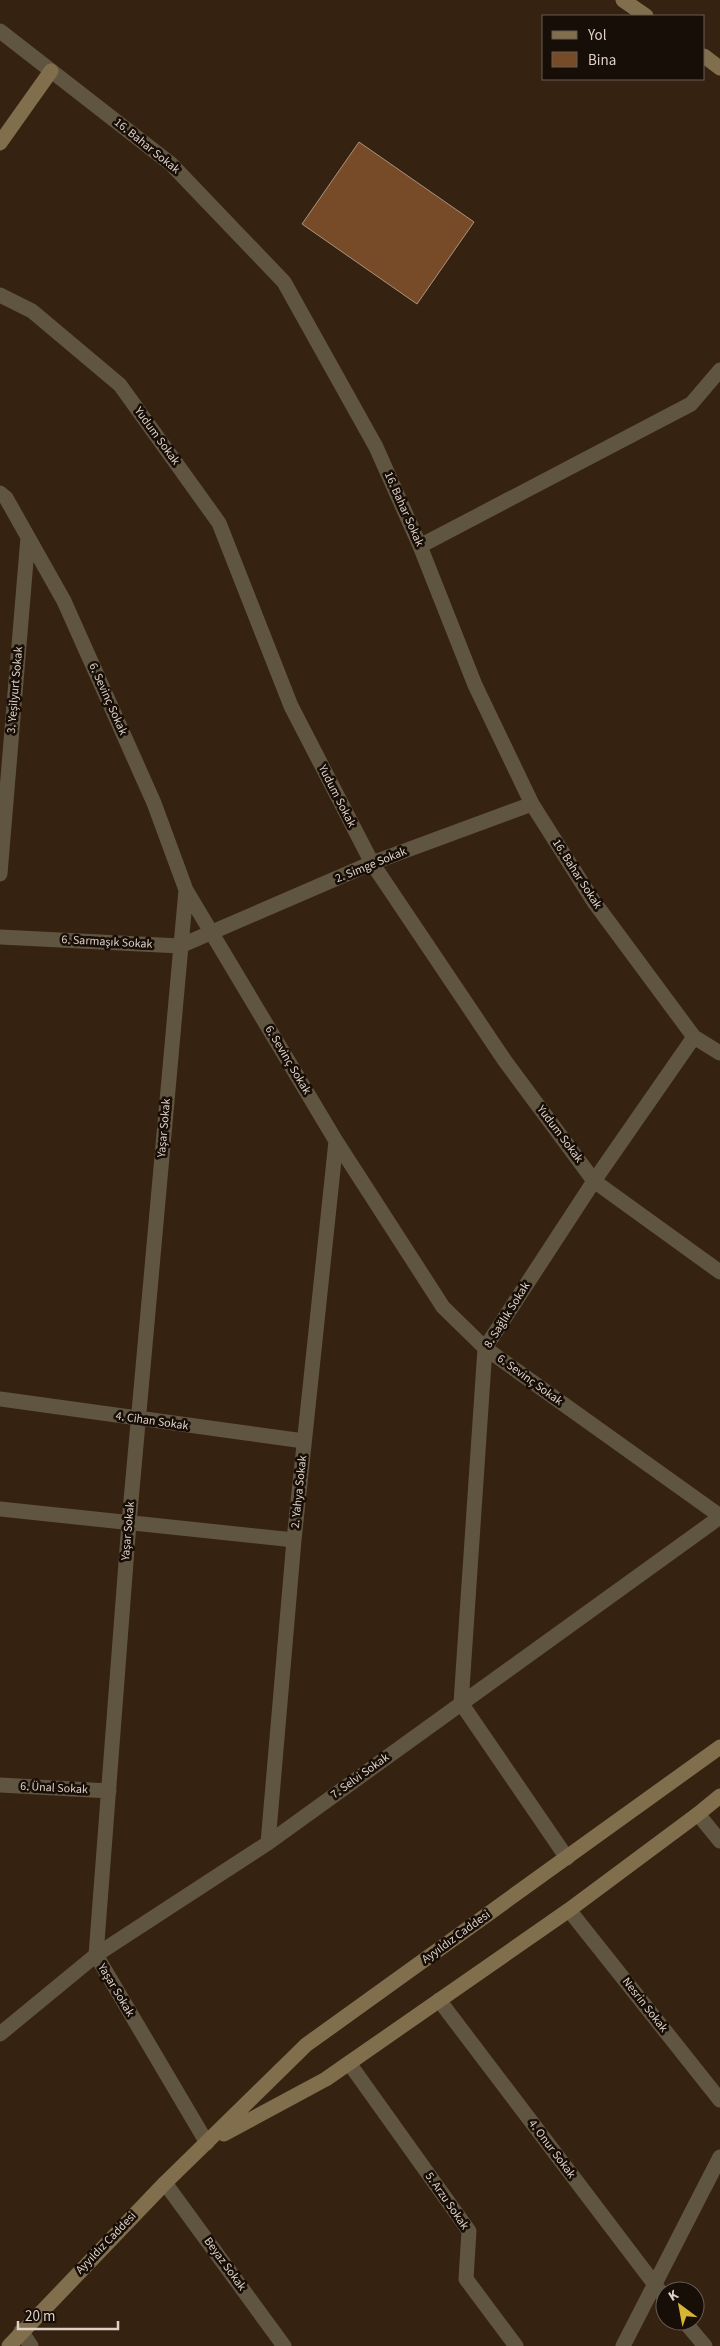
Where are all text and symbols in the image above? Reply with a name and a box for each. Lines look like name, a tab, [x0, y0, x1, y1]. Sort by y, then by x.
legend	[542, 15, 705, 80]
text: Yol	[587, 25, 607, 46]
text: Bina	[588, 50, 616, 71]
street label: 16. Bahar Sokak	[110, 114, 184, 178]
street label: Yudum Sokak	[130, 403, 184, 469]
street label: 16. Bahar Sokak	[380, 469, 428, 549]
street label: 3. Yeşilyurt Sokak	[3, 646, 27, 734]
street label: 6. Sevinç Sokak	[84, 660, 132, 738]
street label: Yudum Sokak	[314, 761, 360, 830]
street label: 16. Bahar Sokak	[548, 836, 606, 912]
street label: 2. Simge Sokak	[333, 843, 409, 887]
street label: 6. Sarmaşık Sokak	[61, 931, 153, 953]
street label: 6. Sevinç Sokak	[261, 1022, 315, 1098]
street label: Yaşar Sokak	[153, 1098, 175, 1159]
street label: Yudum Sokak	[532, 1101, 587, 1166]
street label: 8. Sağlık Sokak	[480, 1279, 534, 1351]
street label: 6. Sevinç Sokak	[494, 1350, 566, 1410]
street label: 4. Cihan Sokak	[114, 1407, 190, 1435]
street label: 2. Yahya Sokak	[287, 1455, 311, 1529]
street label: Yaşar Sokak	[117, 1501, 139, 1562]
street label: 7. Selvi Sokak	[327, 1749, 393, 1803]
street label: 6. Ünal Sokak	[20, 1778, 88, 1798]
street label: Ayyıldız Caddesi	[418, 1906, 494, 1968]
street label: Yaşar Sokak	[93, 1959, 139, 2020]
street label: Nesrin Sokak	[618, 1974, 672, 2036]
street label: 4. Onur Sokak	[524, 2116, 580, 2182]
street label: 5. Arzu Sokak	[421, 2169, 473, 2233]
street label: Ayyıldız Caddesi	[72, 2208, 140, 2278]
street label: Beyaz Sokak	[200, 2234, 250, 2294]
north arrow	[655, 2281, 705, 2331]
text: K	[665, 2285, 683, 2307]
scale bar	[18, 2298, 118, 2330]
text: 20 m	[25, 2306, 55, 2327]

